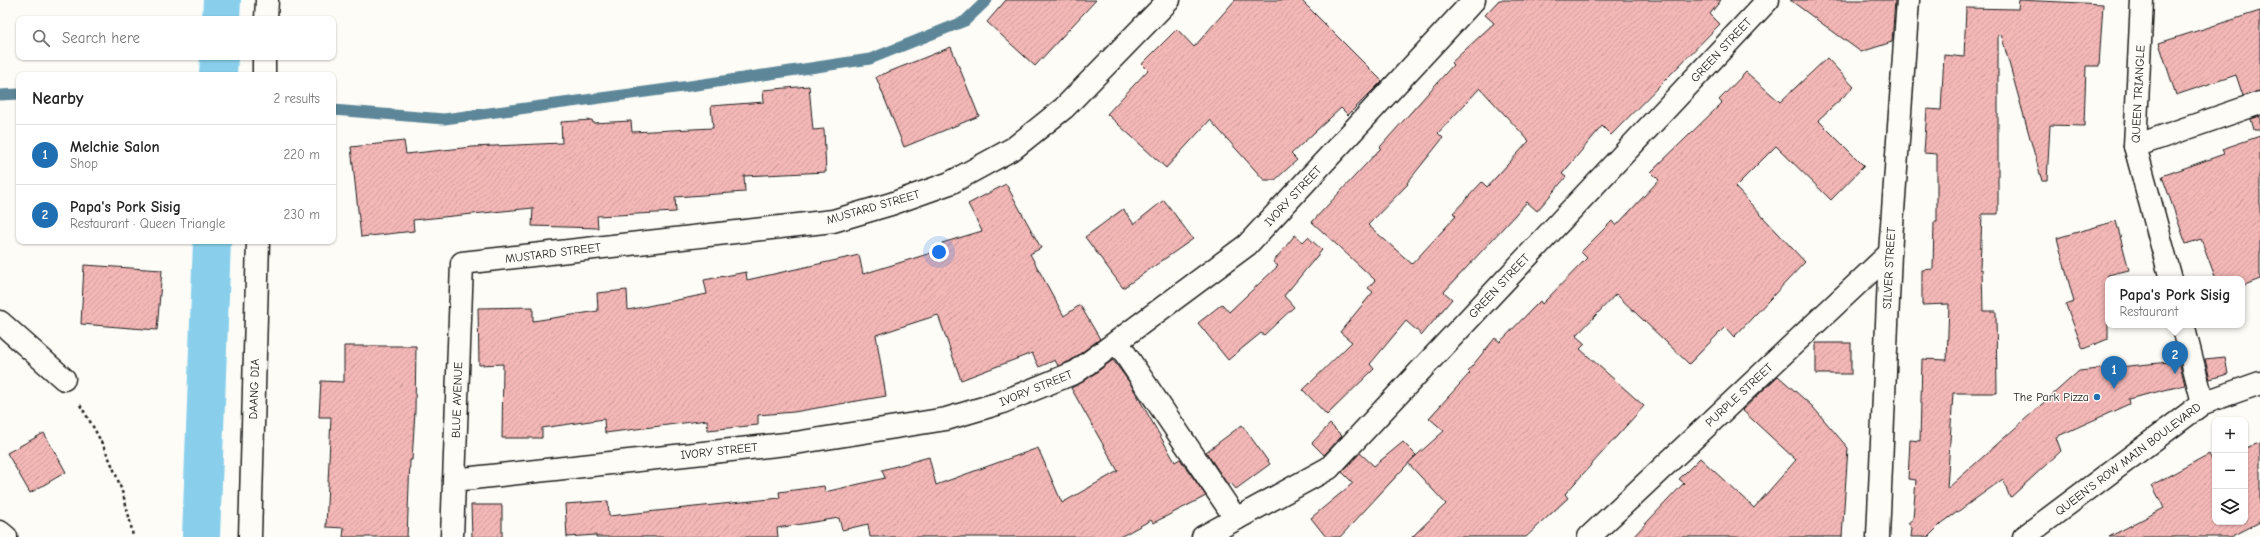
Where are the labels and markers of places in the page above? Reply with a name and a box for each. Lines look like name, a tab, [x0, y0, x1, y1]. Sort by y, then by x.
pin: 2	[2162, 341, 2188, 374]
pin: 1	[2101, 356, 2127, 389]
place label: The Park Pizza	[2014, 390, 2089, 404]
marker: The Park Pizza	[2092, 392, 2102, 402]

